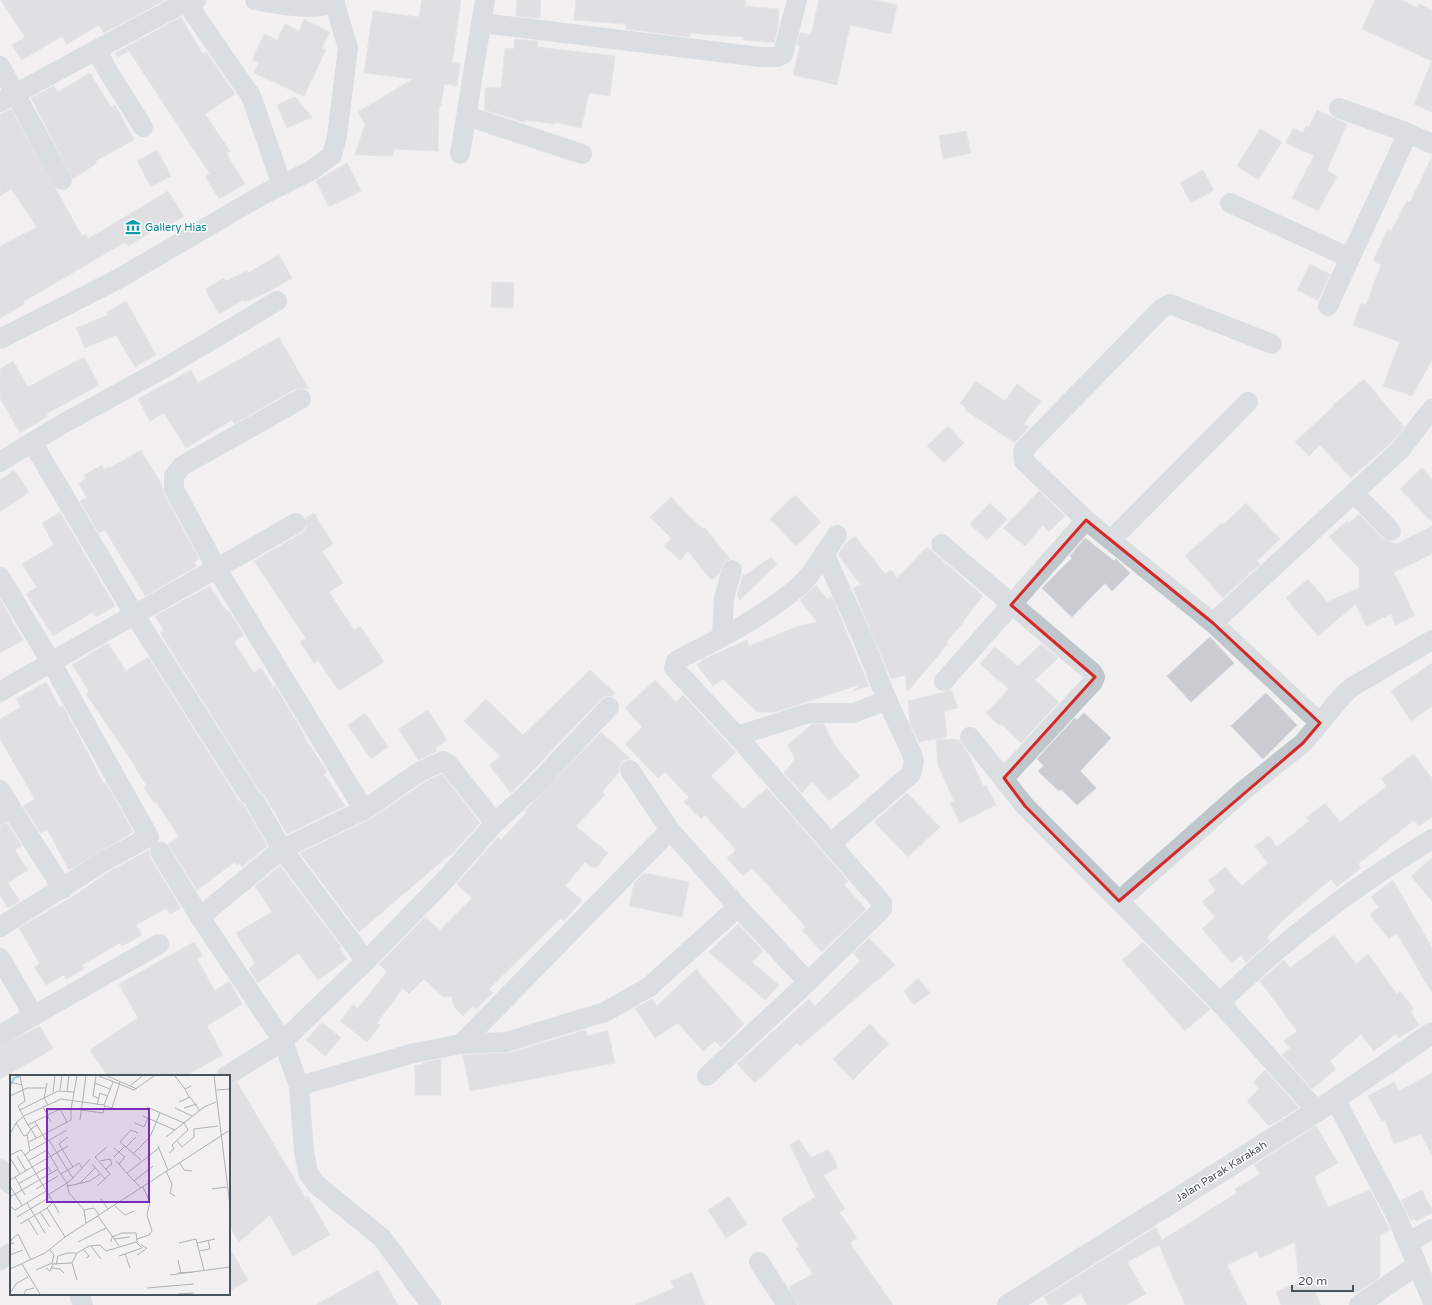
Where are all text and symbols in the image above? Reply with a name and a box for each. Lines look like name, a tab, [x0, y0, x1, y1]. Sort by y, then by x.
museum icon: Gallery Hias	[124, 218, 142, 236]
place label: Gallery Hias	[145, 221, 207, 234]
inset map	[10, 1075, 230, 1295]
street label: Jalan Parak Karakah	[1173, 1138, 1269, 1205]
scale bar	[1292, 1267, 1353, 1293]
text: 20 m	[1298, 1274, 1327, 1288]

